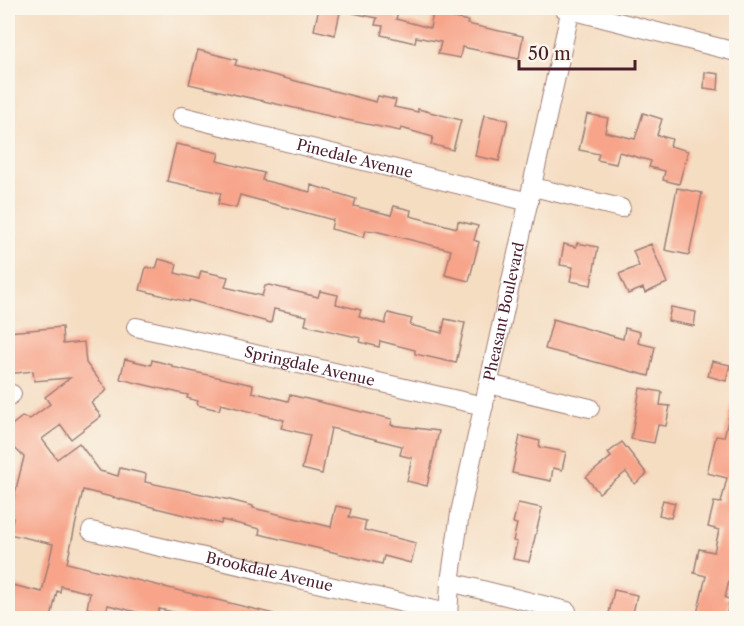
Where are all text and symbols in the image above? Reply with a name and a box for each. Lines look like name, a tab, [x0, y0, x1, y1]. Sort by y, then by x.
scale bar	[519, 33, 634, 71]
text: 50 m	[528, 43, 571, 65]
street label: Pinedale Avenue	[295, 135, 415, 182]
street label: Pheasant Boulevard	[479, 240, 528, 382]
street label: Springdale Avenue	[243, 342, 377, 390]
street label: Brookdale Avenue	[204, 548, 335, 595]

